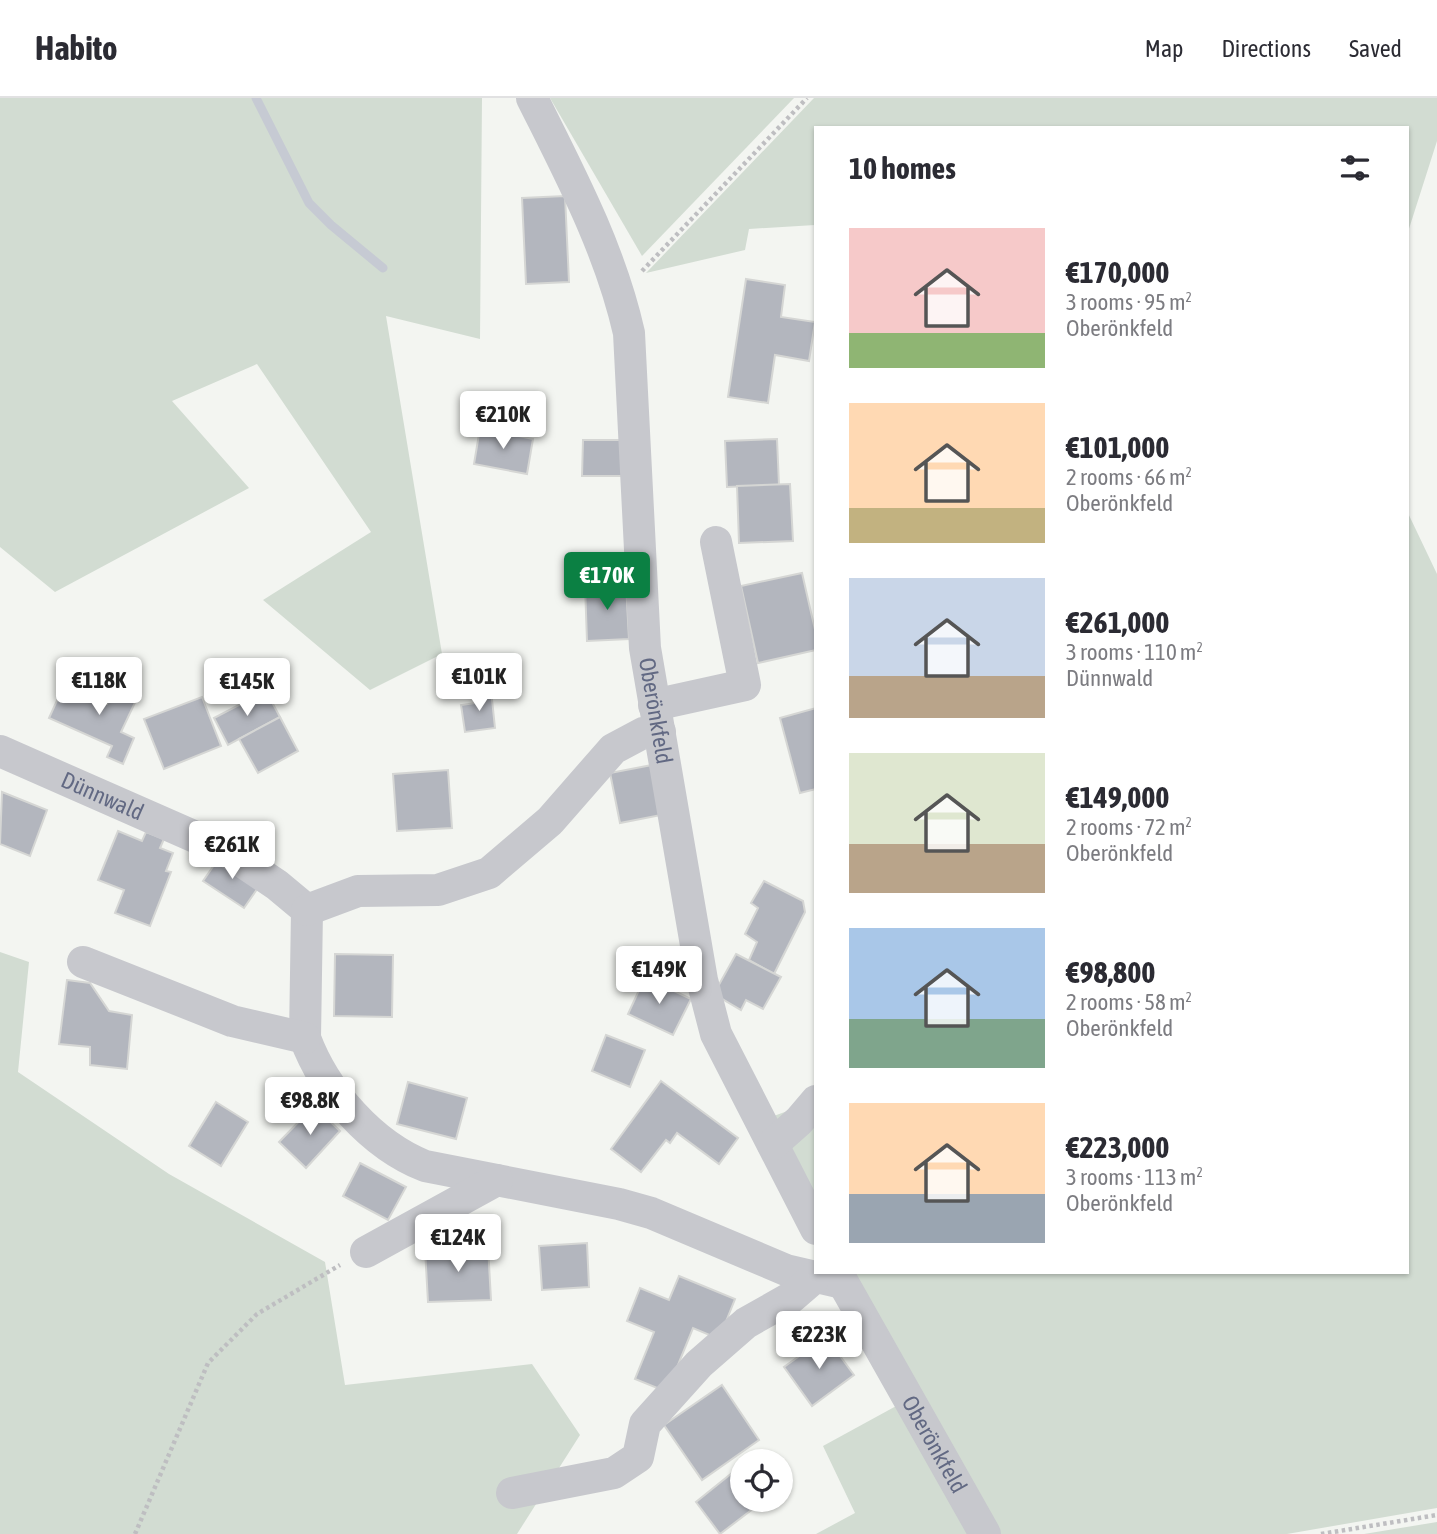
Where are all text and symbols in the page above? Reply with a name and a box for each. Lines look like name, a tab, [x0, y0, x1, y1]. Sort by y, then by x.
text: Habito	[35, 29, 117, 67]
text: Map	[1145, 35, 1183, 62]
text: Directions	[1221, 35, 1311, 62]
text: Saved	[1349, 35, 1402, 62]
icon: filters	[1336, 149, 1374, 187]
text: 10 homes	[849, 151, 956, 185]
text: €170,000	[1066, 255, 1169, 289]
icon: home	[905, 256, 989, 340]
text: 3 rooms · 95 m²	[1066, 289, 1192, 315]
text: Oberönkfeld	[1066, 315, 1173, 341]
pin: €210K	[454, 392, 552, 451]
text: €210K	[476, 401, 530, 427]
text: €101,000	[1066, 430, 1169, 464]
icon: home	[905, 431, 989, 515]
text: 2 rooms · 66 m²	[1066, 464, 1192, 490]
text: Oberönkfeld	[1066, 490, 1173, 516]
pin: €170K	[558, 552, 656, 612]
text: €170K	[580, 562, 634, 588]
text: €261,000	[1066, 605, 1169, 639]
icon: home	[905, 606, 989, 690]
text: 3 rooms · 110 m²	[1066, 639, 1203, 665]
pin: €101K	[430, 654, 528, 713]
street label: Oberönkfeld	[634, 656, 678, 766]
pin: €118K	[50, 658, 148, 717]
pin: €145K	[198, 658, 296, 718]
text: €101K	[452, 663, 506, 689]
text: Dünnwald	[1066, 665, 1153, 691]
text: €118K	[72, 667, 126, 693]
text: €145K	[220, 668, 274, 694]
street label: Dünnwald	[57, 767, 148, 826]
text: €149,000	[1066, 780, 1169, 814]
icon: home	[905, 781, 989, 865]
text: 2 rooms · 72 m²	[1066, 814, 1192, 840]
pin: €261K	[183, 822, 281, 881]
text: €261K	[205, 831, 259, 857]
text: Oberönkfeld	[1066, 840, 1173, 866]
pin: €149K	[610, 946, 708, 1006]
text: €98,800	[1066, 955, 1155, 989]
text: €149K	[632, 956, 686, 982]
icon: home	[905, 956, 989, 1040]
text: 2 rooms · 58 m²	[1066, 989, 1192, 1015]
text: Oberönkfeld	[1066, 1015, 1173, 1041]
pin: €98.8K	[253, 1077, 367, 1137]
text: €98.8K	[281, 1087, 339, 1113]
text: €223,000	[1066, 1130, 1169, 1164]
icon: home	[905, 1131, 989, 1215]
text: 3 rooms · 113 m²	[1066, 1164, 1203, 1190]
text: Oberönkfeld	[1066, 1190, 1173, 1216]
pin: €124K	[409, 1214, 507, 1274]
text: €124K	[431, 1224, 485, 1250]
pin: €223K	[770, 1312, 868, 1371]
text: €223K	[792, 1321, 846, 1347]
street label: Oberönkfeld	[897, 1391, 972, 1497]
map controls	[730, 1449, 793, 1512]
button: locate	[730, 1449, 793, 1512]

